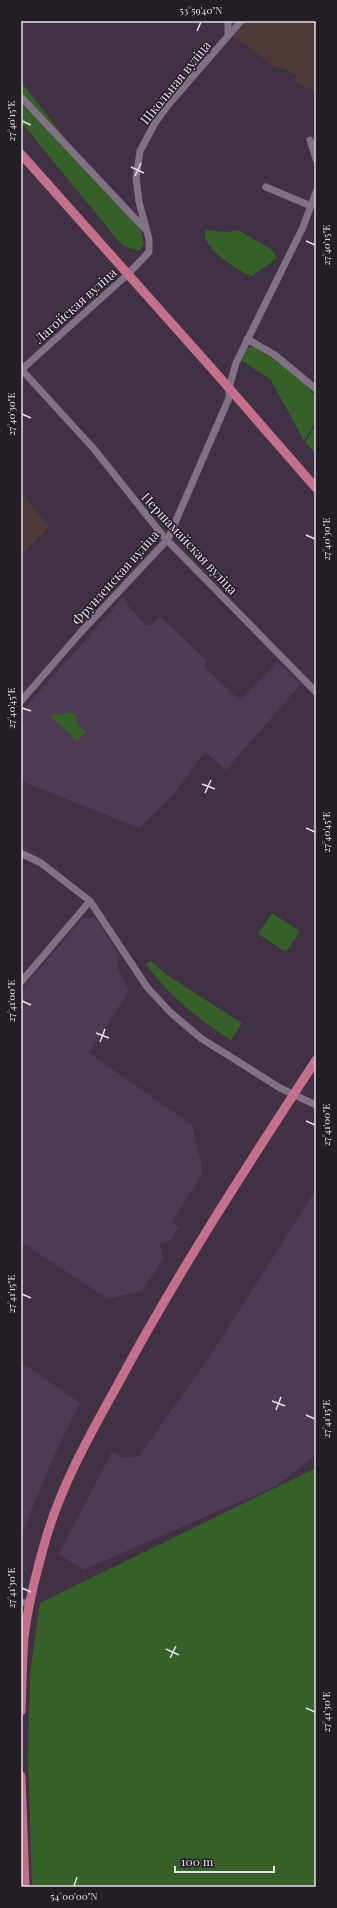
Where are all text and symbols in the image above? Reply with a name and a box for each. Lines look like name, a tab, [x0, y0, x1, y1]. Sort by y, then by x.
text: 53°59'40"N	[180, 3, 222, 17]
street label: Школьная вуліца	[136, 36, 214, 127]
text: 27°40'15"E	[4, 101, 18, 141]
text: 27°40'15"E	[319, 225, 333, 265]
street label: Лагойская вуліца	[30, 263, 120, 347]
text: 27°40'30"E	[4, 392, 18, 436]
street label: Першамайская вуліца	[138, 488, 242, 598]
text: 27°40'30"E	[319, 517, 333, 561]
street label: Фрунзенская вуліца	[68, 526, 162, 628]
text: 27°40'45"E	[4, 687, 18, 729]
text: 27°40'45"E	[319, 811, 333, 853]
text: 27°41'00"E	[4, 980, 18, 1022]
text: 27°41'00"E	[319, 1104, 333, 1146]
text: 27°41'15"E	[4, 1275, 18, 1313]
text: 27°41'15"E	[319, 1400, 333, 1438]
text: 27°41'30"E	[4, 1567, 18, 1609]
text: 27°41'30"E	[319, 1691, 333, 1733]
scale bar	[175, 1848, 274, 1874]
text: 100 m	[181, 1853, 214, 1869]
text: 54°00'00"N	[50, 1889, 98, 1903]

